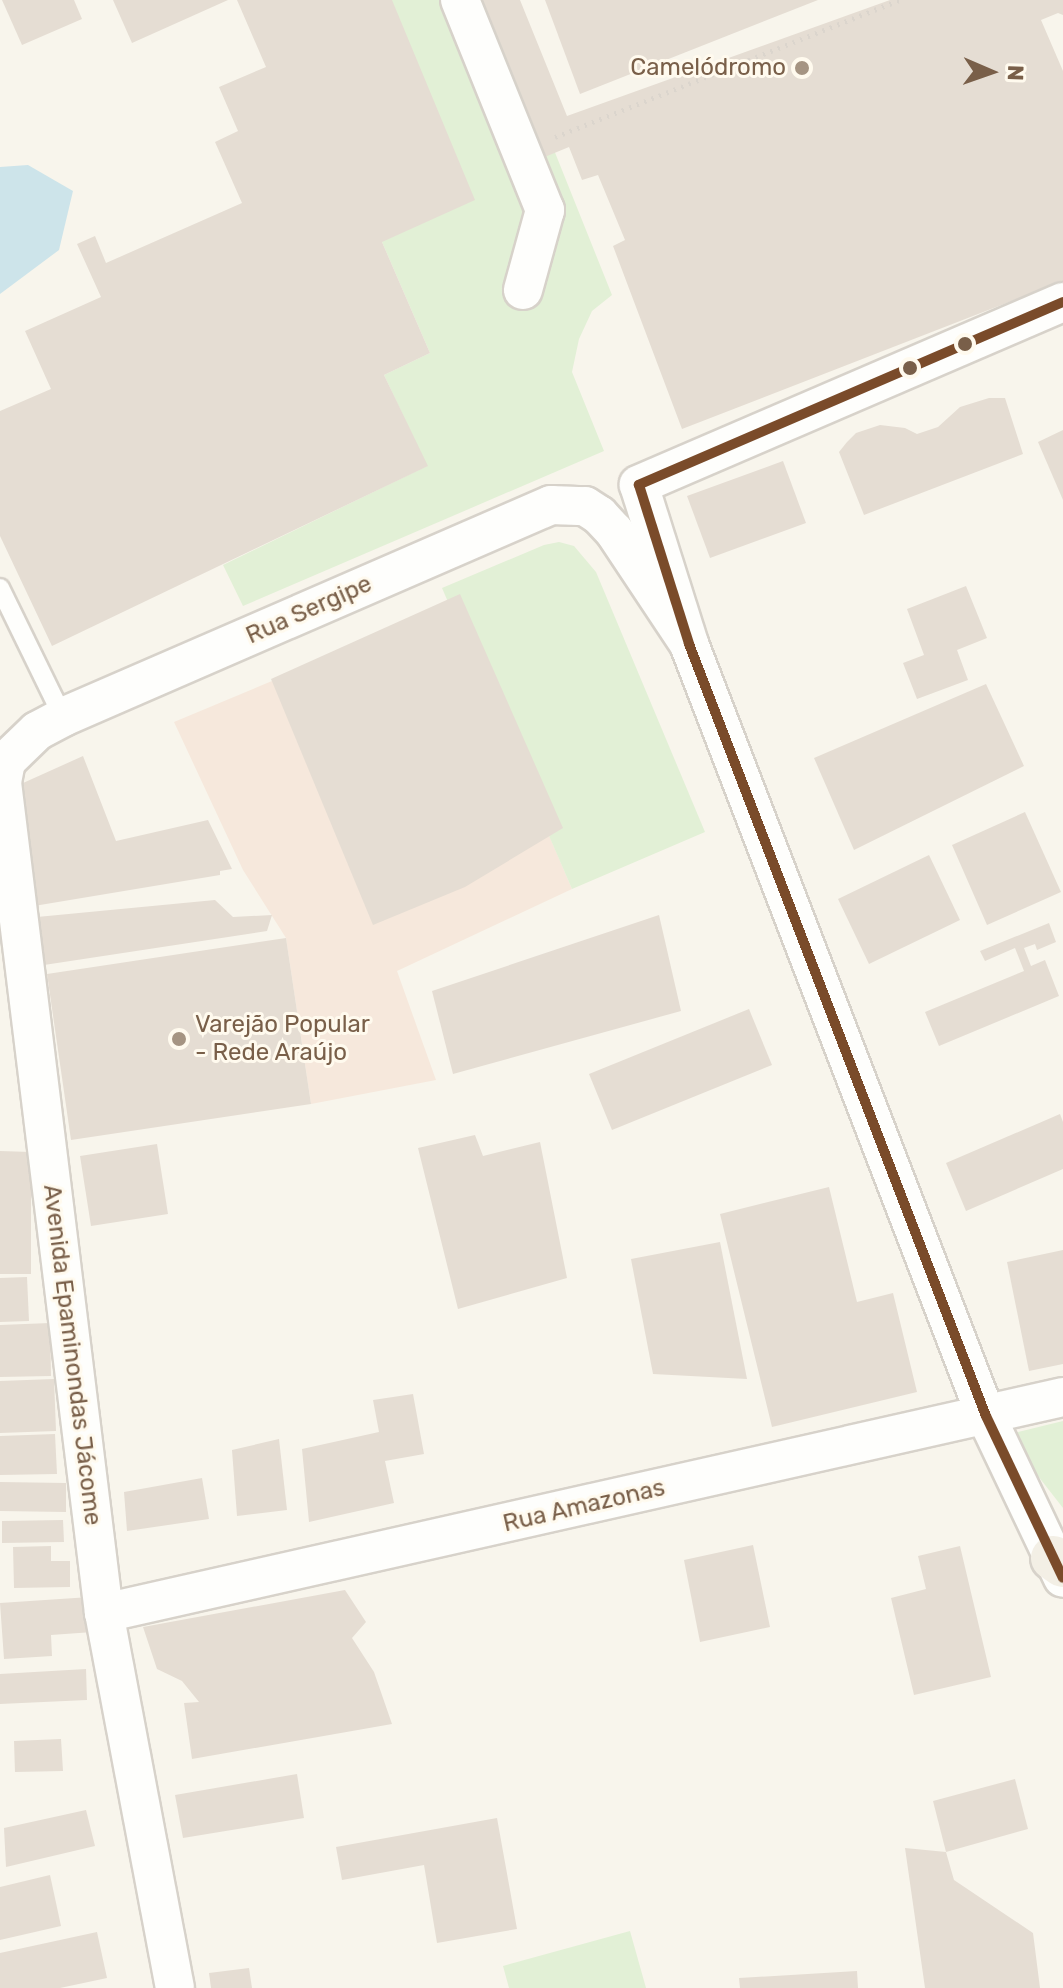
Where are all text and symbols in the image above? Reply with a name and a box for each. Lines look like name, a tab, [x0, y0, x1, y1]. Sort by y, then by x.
north arrow	[951, 32, 1031, 112]
place label: Camelódromo	[630, 54, 786, 82]
marker: Camelódromo	[793, 59, 811, 77]
text: N	[1002, 64, 1029, 81]
unlabelled marker	[957, 336, 973, 352]
unlabelled marker	[902, 360, 918, 376]
street label: Rua Sergipe	[242, 570, 376, 650]
place label: Varejão Popular - Rede Araújo	[195, 1011, 370, 1067]
marker: Varejão Popular - Rede Araújo	[170, 1030, 188, 1048]
street label: Avenida Epaminondas Jácome	[37, 1183, 107, 1527]
street label: Rua Amazonas	[500, 1473, 668, 1539]

